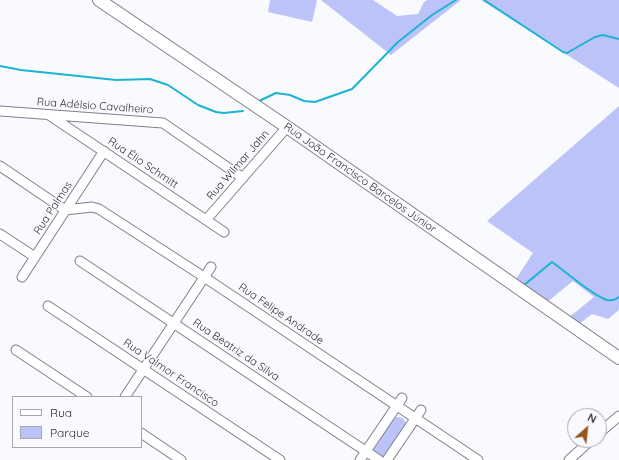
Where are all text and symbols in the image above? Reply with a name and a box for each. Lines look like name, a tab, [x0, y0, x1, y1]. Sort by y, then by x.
street label: Rua Adélsio Cavalheiro	[36, 95, 154, 117]
street label: Rua João Francisco Barcelos Júnior	[281, 120, 439, 236]
street label: Rua Wilmar Jahn	[204, 127, 272, 203]
street label: Rua Élio Schmitt	[105, 135, 181, 191]
street label: Rua Palmas	[31, 179, 75, 237]
street label: Rua Felipe Andrade	[236, 281, 326, 347]
street label: Rua Beatriz da Silva	[190, 316, 282, 384]
street label: Rua Valmor Francisco	[121, 336, 221, 410]
legend	[12, 396, 142, 448]
text: Rua	[50, 405, 72, 420]
north arrow	[567, 408, 607, 448]
text: N	[585, 410, 599, 426]
text: Parque	[50, 425, 90, 440]

